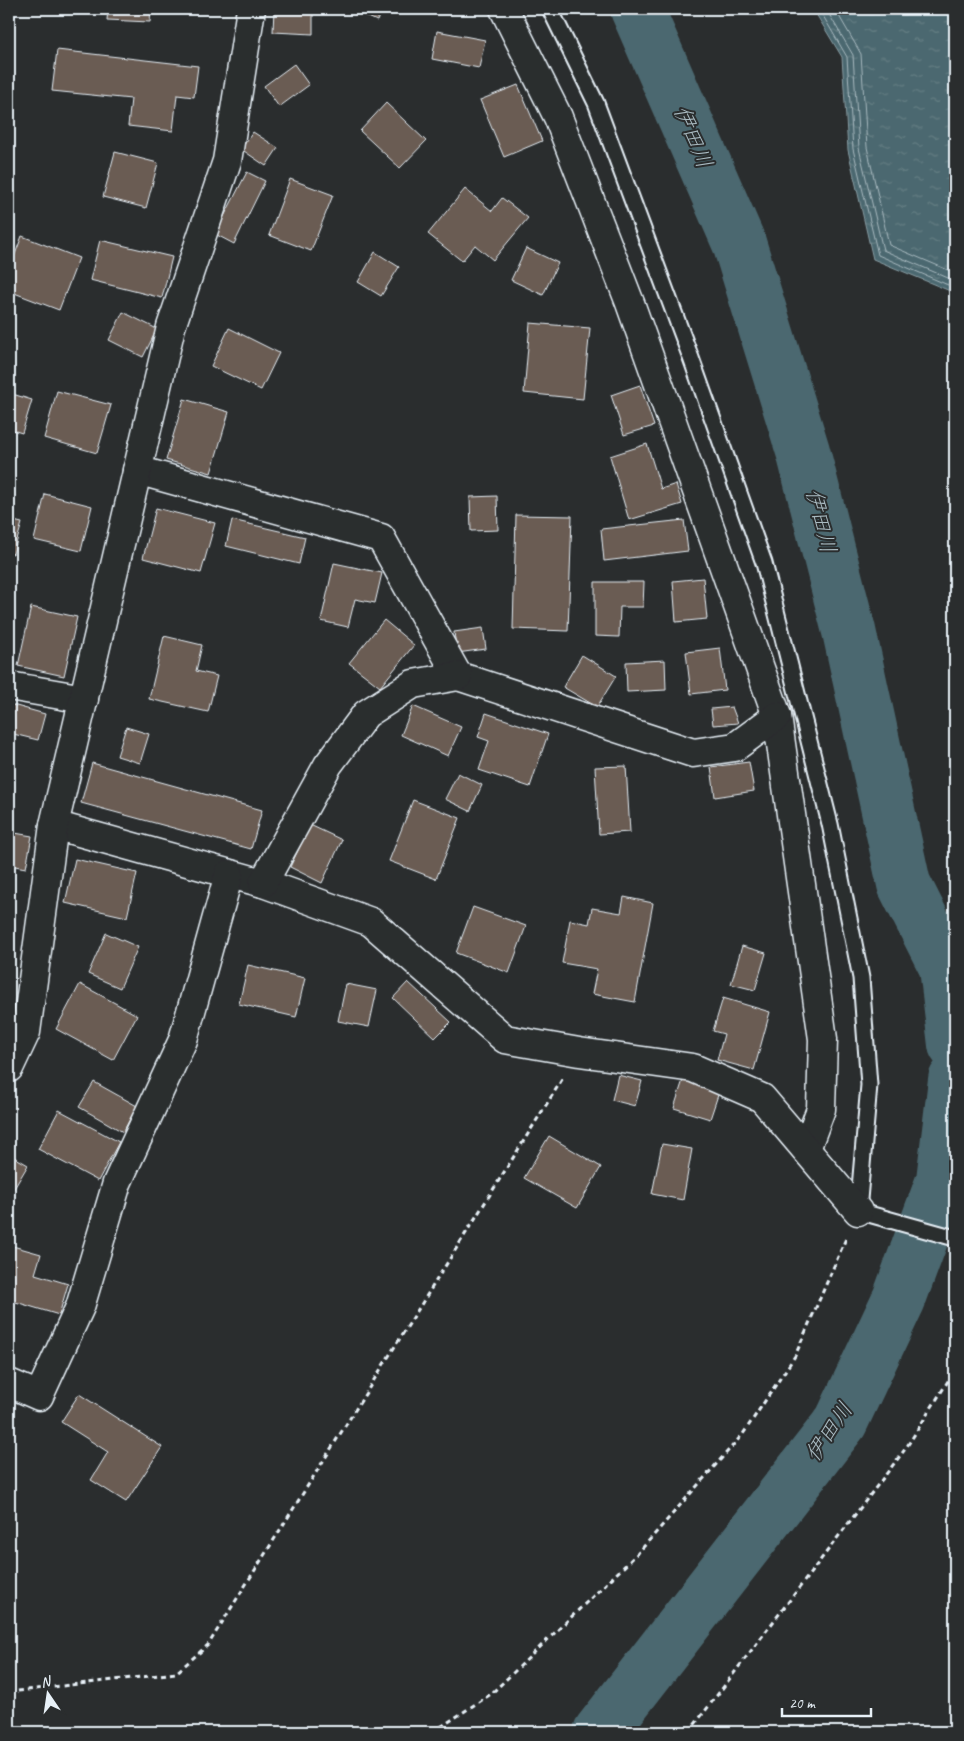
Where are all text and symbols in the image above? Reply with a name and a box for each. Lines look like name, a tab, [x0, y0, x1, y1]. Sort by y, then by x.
water label: 伊田川	[667, 101, 719, 173]
water label: 伊田川	[799, 486, 843, 556]
water label: 伊田川	[799, 1397, 859, 1467]
north arrow	[22, 1668, 72, 1718]
text: N	[39, 1672, 54, 1691]
scale bar	[782, 1686, 870, 1718]
text: 20 m	[789, 1694, 816, 1713]

